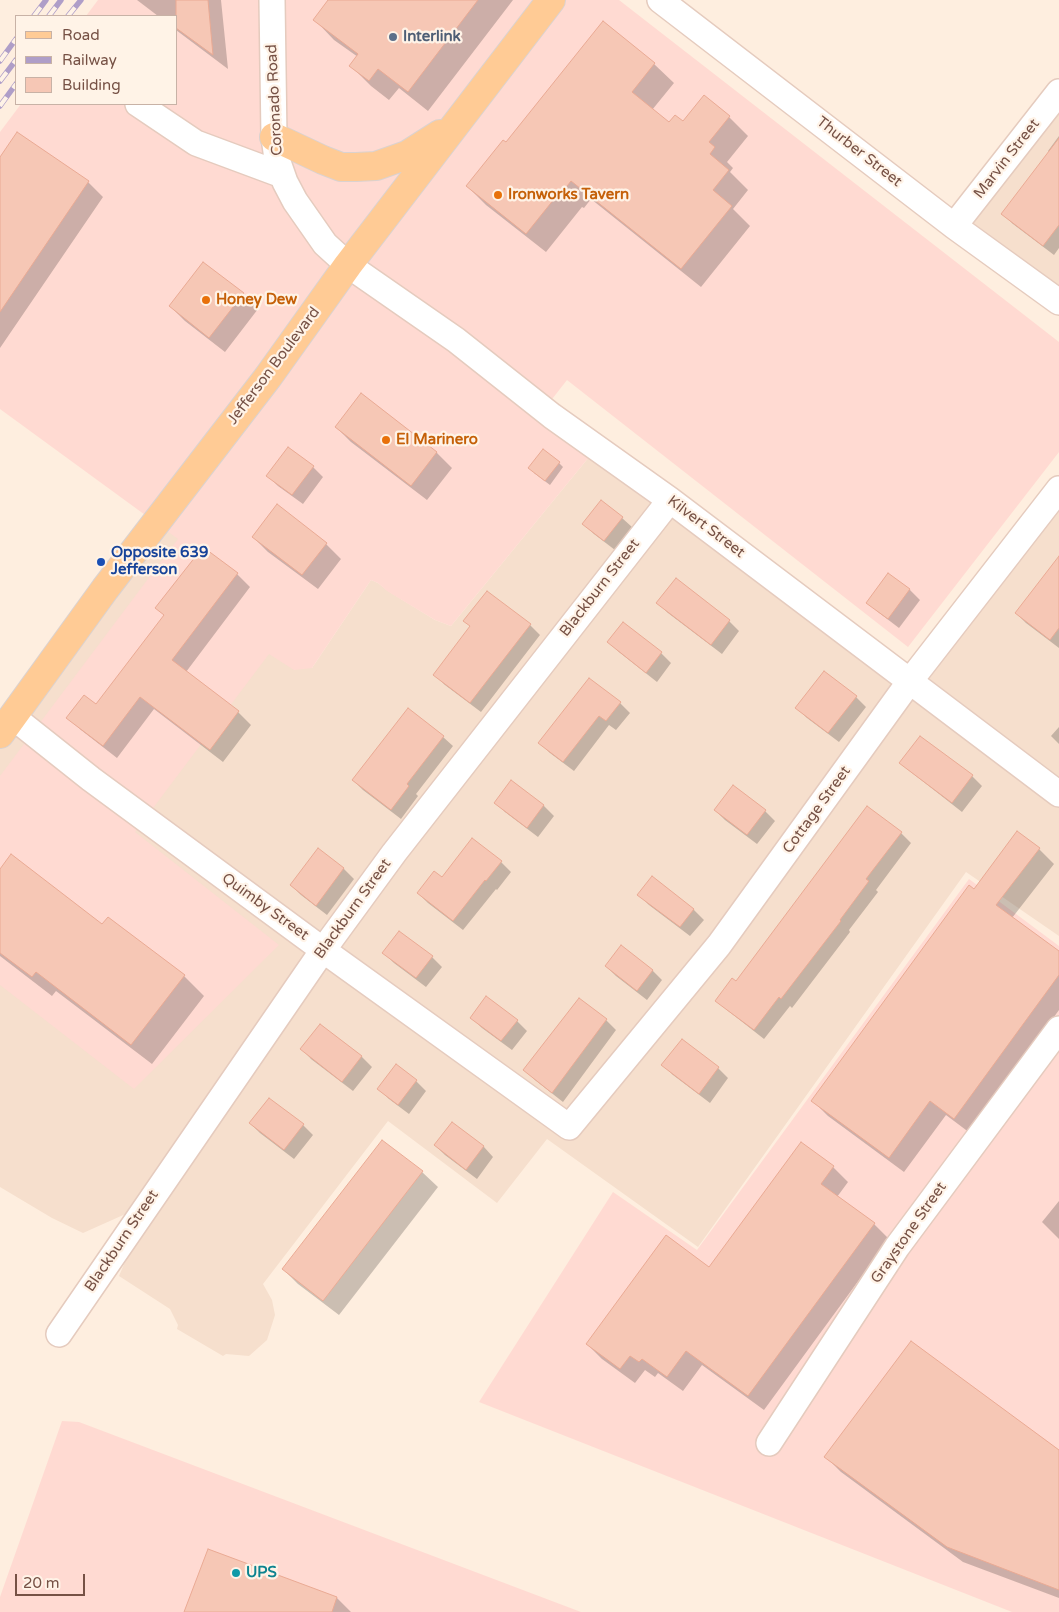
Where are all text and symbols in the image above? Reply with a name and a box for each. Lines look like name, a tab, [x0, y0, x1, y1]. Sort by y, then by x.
legend	[15, 15, 178, 105]
text: Road	[62, 26, 100, 44]
place label: Interlink	[403, 28, 461, 46]
marker: Interlink	[387, 31, 399, 43]
street label: Coronado Road	[263, 44, 287, 156]
text: Railway	[62, 51, 117, 69]
text: Building	[62, 76, 121, 94]
street label: Thurber Street	[813, 113, 905, 191]
street label: Marvin Street	[970, 116, 1044, 202]
place label: Ironworks Tavern	[508, 186, 629, 204]
marker: Ironworks Tavern	[492, 189, 504, 201]
place label: Honey Dew	[216, 291, 297, 309]
marker: Honey Dew	[200, 294, 212, 306]
street label: Jefferson Boulevard	[224, 304, 324, 428]
place label: El Marinero	[396, 431, 478, 449]
marker: El Marinero	[380, 434, 392, 446]
street label: Kilvert Street	[664, 492, 748, 562]
street label: Blackburn Street	[556, 536, 644, 640]
place label: Opposite 639 Jefferson	[111, 544, 208, 579]
marker: Opposite 639 Jefferson	[95, 556, 107, 568]
street label: Cottage Street	[779, 763, 855, 857]
street label: Blackburn Street	[311, 856, 395, 962]
street label: Quimby Street	[218, 869, 312, 945]
street label: Graystone Street	[867, 1179, 951, 1287]
street label: Blackburn Street	[81, 1187, 163, 1295]
scale bar	[18, 1564, 88, 1596]
place label: UPS	[246, 1564, 277, 1582]
marker: UPS	[230, 1567, 242, 1579]
text: 20 m	[23, 1574, 60, 1592]

